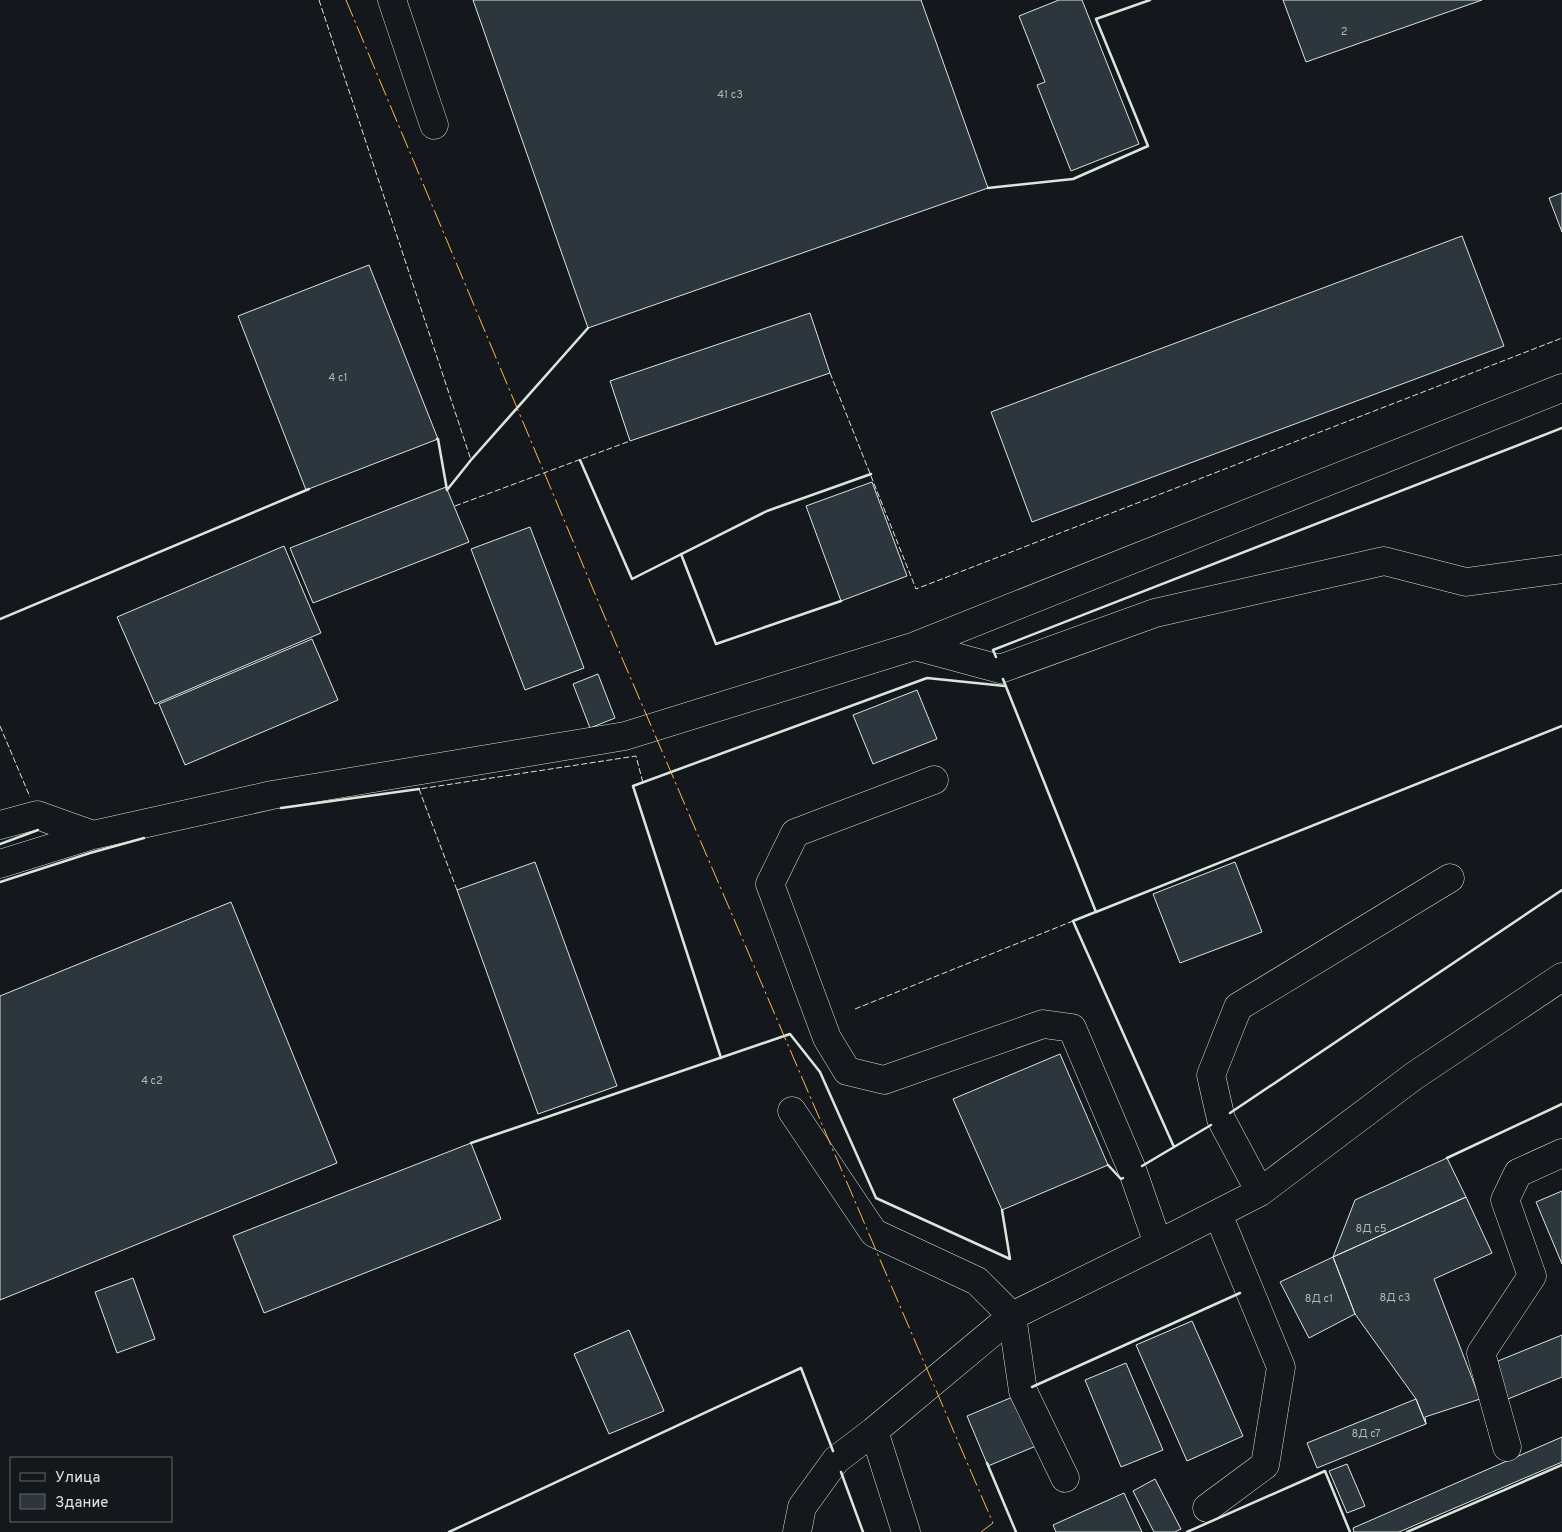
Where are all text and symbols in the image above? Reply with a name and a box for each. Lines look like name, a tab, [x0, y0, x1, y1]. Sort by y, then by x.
house number: 2	[1341, 25, 1347, 39]
house number: 41 с3	[717, 88, 743, 102]
house number: 4 с1	[328, 371, 348, 385]
house number: 4 с2	[141, 1074, 163, 1088]
house number: 8Д с5	[1355, 1222, 1387, 1236]
house number: 8Д с3	[1380, 1291, 1410, 1305]
house number: 8Д с1	[1305, 1292, 1333, 1306]
house number: 8Д с7	[1351, 1427, 1381, 1441]
legend	[10, 1457, 172, 1522]
text: Улица	[55, 1469, 100, 1488]
text: Здание	[55, 1494, 108, 1513]

